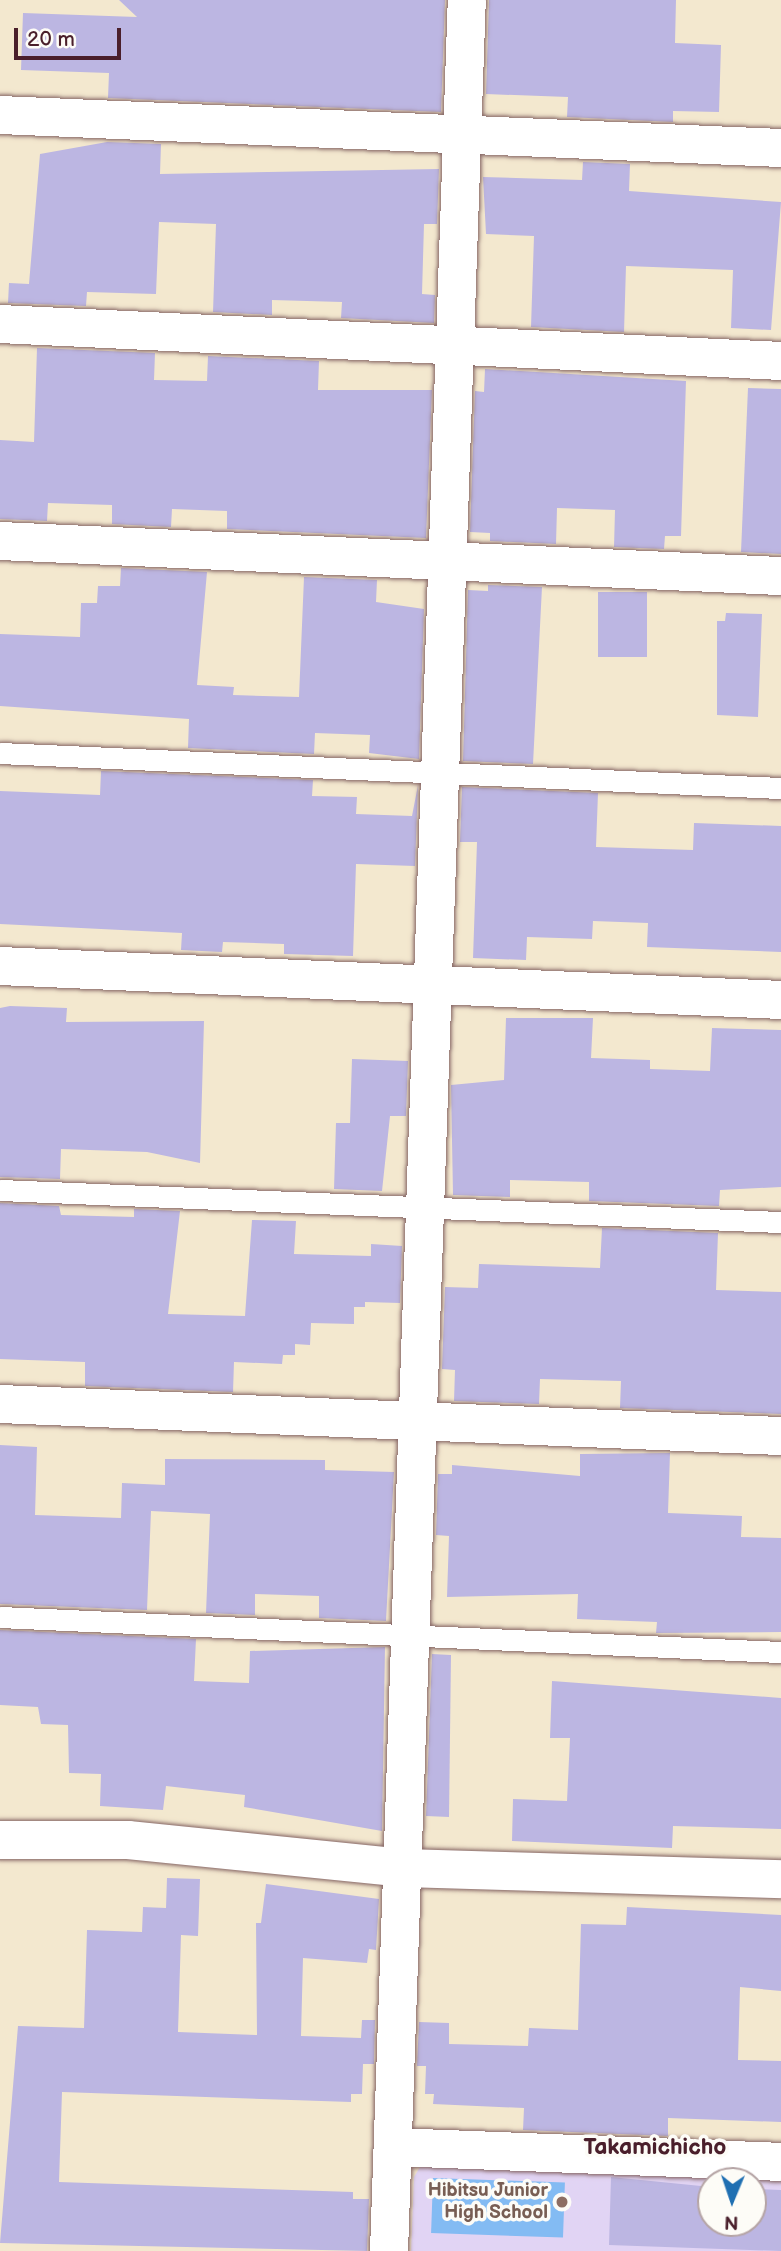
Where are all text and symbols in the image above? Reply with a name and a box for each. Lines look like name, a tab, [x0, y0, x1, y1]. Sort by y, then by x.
scale bar	[18, 14, 124, 58]
text: 20 m	[27, 27, 75, 52]
district label: Takamichicho	[584, 2133, 726, 2161]
north arrow	[697, 2167, 767, 2237]
place label: Hibitsu Junior High School	[428, 2180, 548, 2224]
marker: Hibitsu Junior High School	[554, 2194, 570, 2210]
text: N	[724, 2210, 739, 2233]

